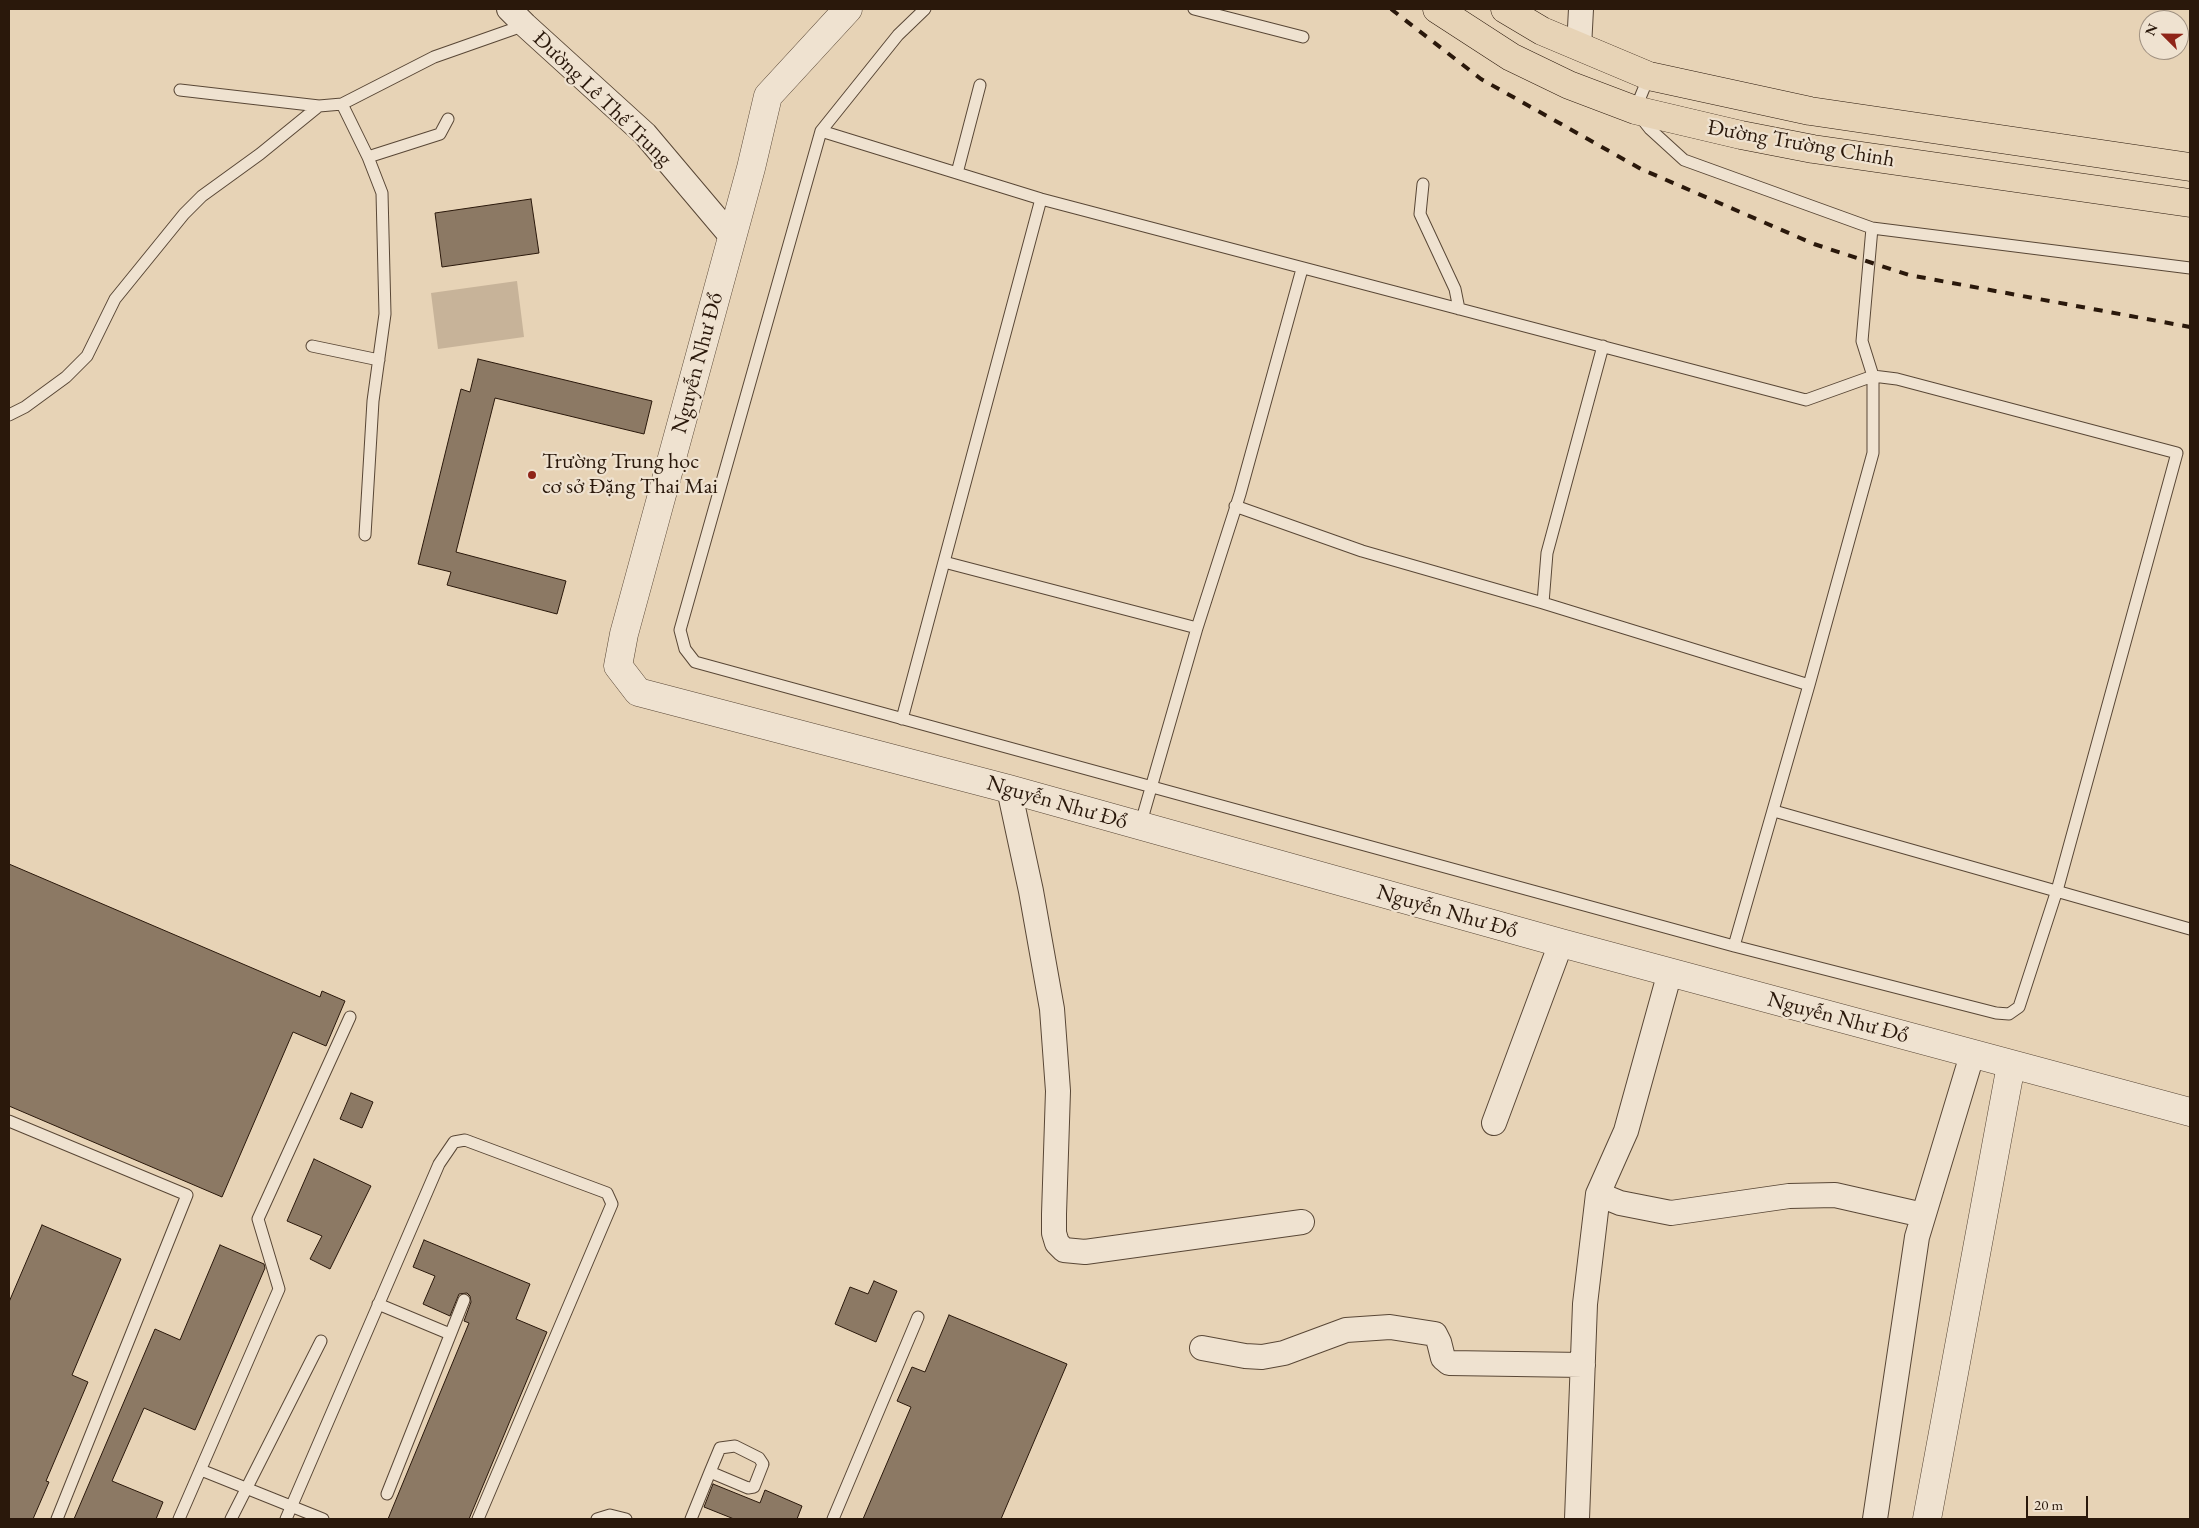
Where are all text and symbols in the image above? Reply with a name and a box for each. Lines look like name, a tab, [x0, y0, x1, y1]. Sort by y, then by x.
north arrow	[2139, 10, 2189, 60]
text: N	[2141, 21, 2162, 38]
street label: Đường Lê Thế Trung	[527, 26, 677, 172]
street label: Đường Trường Chinh	[1705, 115, 1897, 173]
street label: Nguyễn Như Đổ	[666, 289, 730, 437]
place label: Trường Trung học cơ sở Đặng Thai Mai	[542, 449, 718, 501]
marker: Trường Trung học cơ sở Đặng Thai Mai	[526, 469, 538, 481]
street label: Nguyễn Như Đổ	[984, 770, 1130, 836]
street label: Nguyễn Như Đổ	[1374, 879, 1520, 945]
street label: Nguyễn Như Đổ	[1764, 986, 1912, 1050]
scale bar	[2029, 1486, 2092, 1518]
text: 20 m	[2034, 1495, 2063, 1514]

